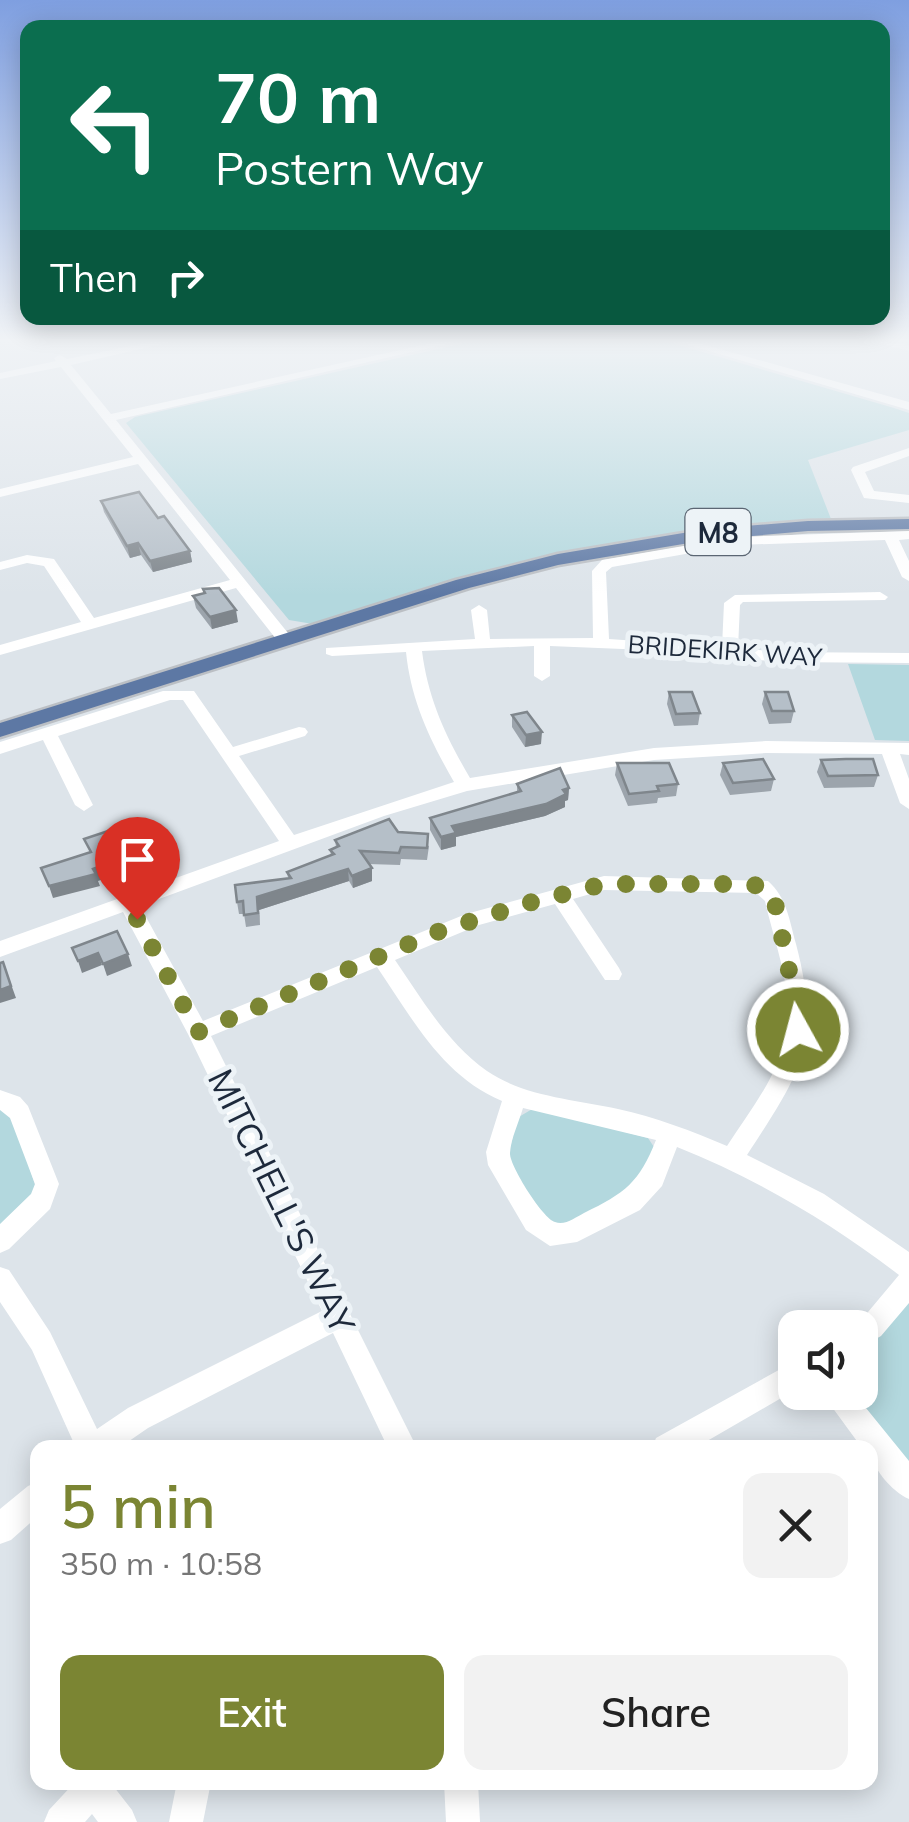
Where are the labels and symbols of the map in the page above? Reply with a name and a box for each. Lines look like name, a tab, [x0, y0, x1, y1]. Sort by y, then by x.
road number: M8	[686, 509, 750, 555]
street label: BRIDEKIRK WAY	[627, 628, 824, 672]
pin	[95, 817, 180, 920]
position arrow	[746, 978, 850, 1082]
street label: MITCHELL'S WAY	[199, 1062, 365, 1341]

